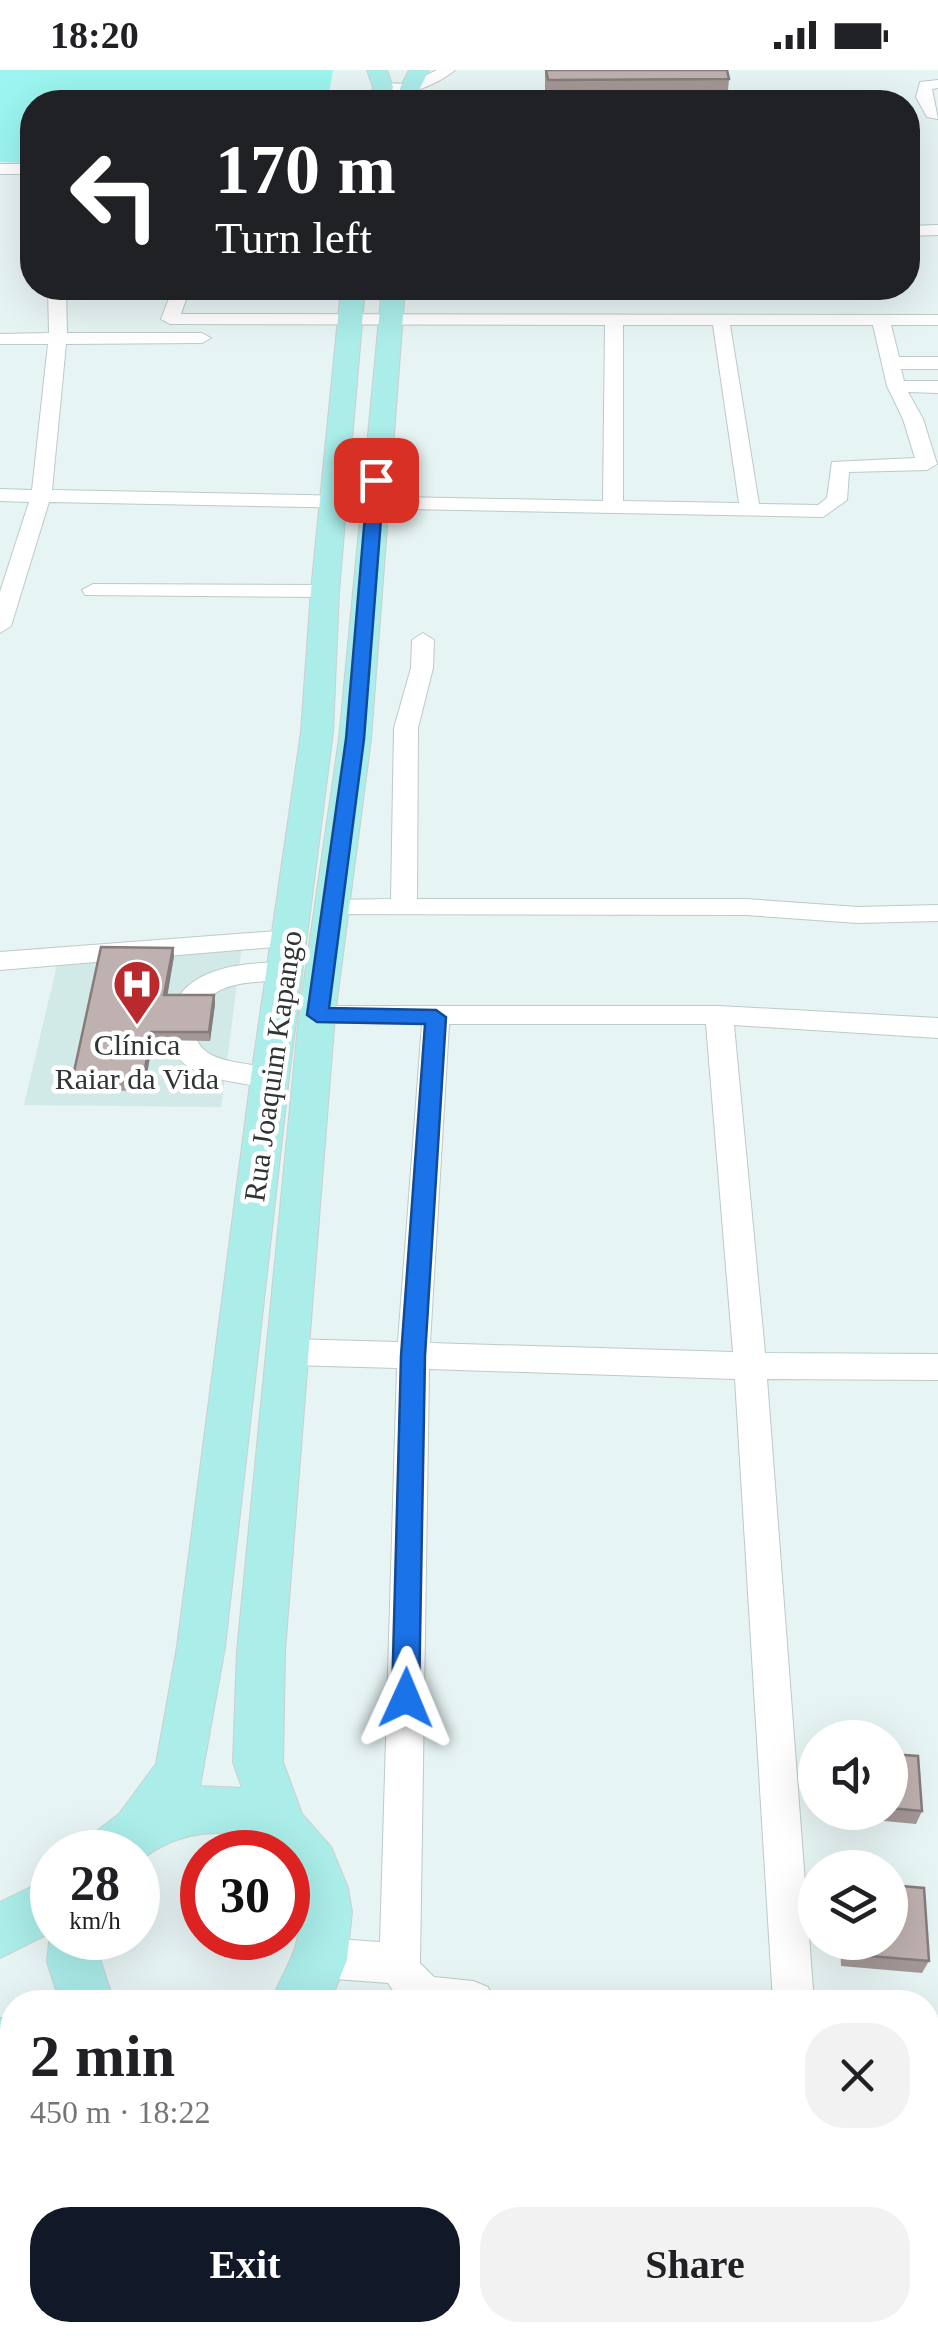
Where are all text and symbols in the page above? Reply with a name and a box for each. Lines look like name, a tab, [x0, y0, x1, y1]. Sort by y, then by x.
text: 18:20	[50, 14, 139, 56]
icon: left	[50, 130, 180, 260]
text: 170 m	[215, 131, 396, 208]
text: Turn left	[215, 213, 372, 263]
pin	[334, 438, 419, 523]
icon: arrive	[349, 453, 404, 508]
street label: Rua Joaquim Kapango	[237, 928, 308, 1204]
hospital icon: Clínica Raiar da Vida	[111, 958, 163, 1026]
place label: Clínica Raiar da Vida	[55, 1028, 219, 1095]
position arrow	[354, 1646, 458, 1750]
map controls	[798, 1720, 908, 1960]
button: sound	[798, 1720, 908, 1830]
speed limit sign: 30	[180, 1830, 310, 1960]
button: layers	[798, 1850, 908, 1960]
text: 28	[70, 1855, 120, 1911]
text: km/h	[69, 1907, 121, 1934]
text: 2 min	[30, 2023, 175, 2089]
button: close	[805, 2023, 910, 2128]
text: 450 m · 18:22	[30, 2094, 210, 2130]
button: Exit	[30, 2207, 460, 2322]
button: Share	[480, 2207, 910, 2322]

